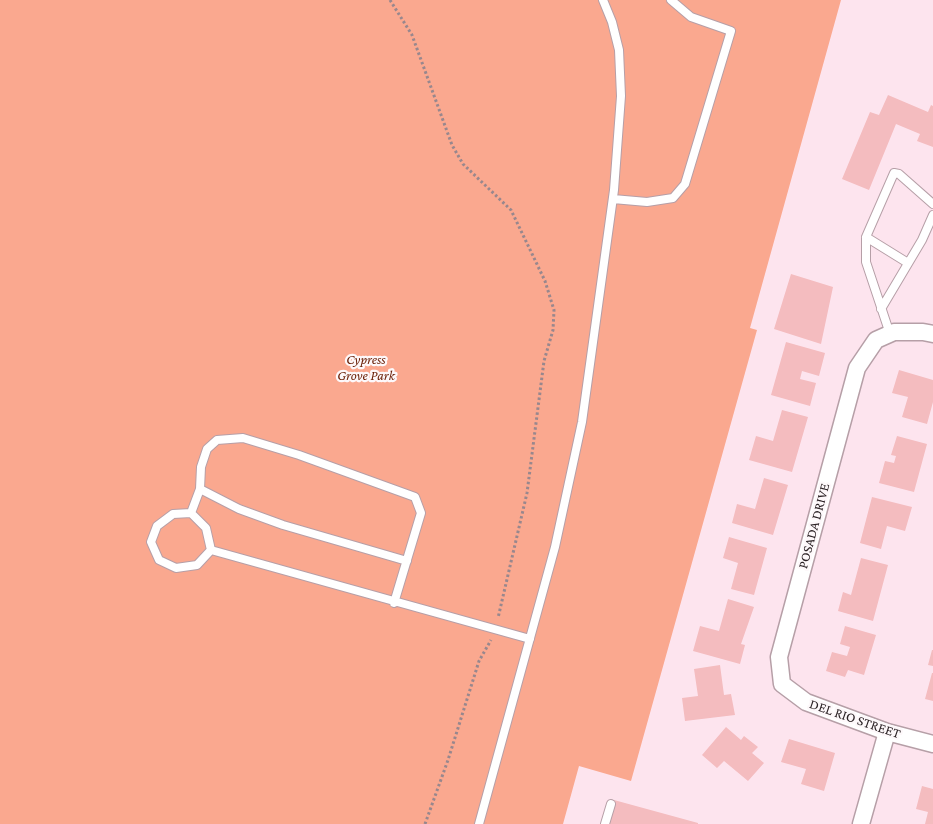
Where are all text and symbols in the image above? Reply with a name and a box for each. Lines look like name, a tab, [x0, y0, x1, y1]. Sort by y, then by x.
park label: Cypress Grove Park	[337, 352, 395, 384]
street label: POSADA DRIVE	[795, 481, 833, 571]
street label: DEL RIO STREET	[807, 696, 903, 742]

